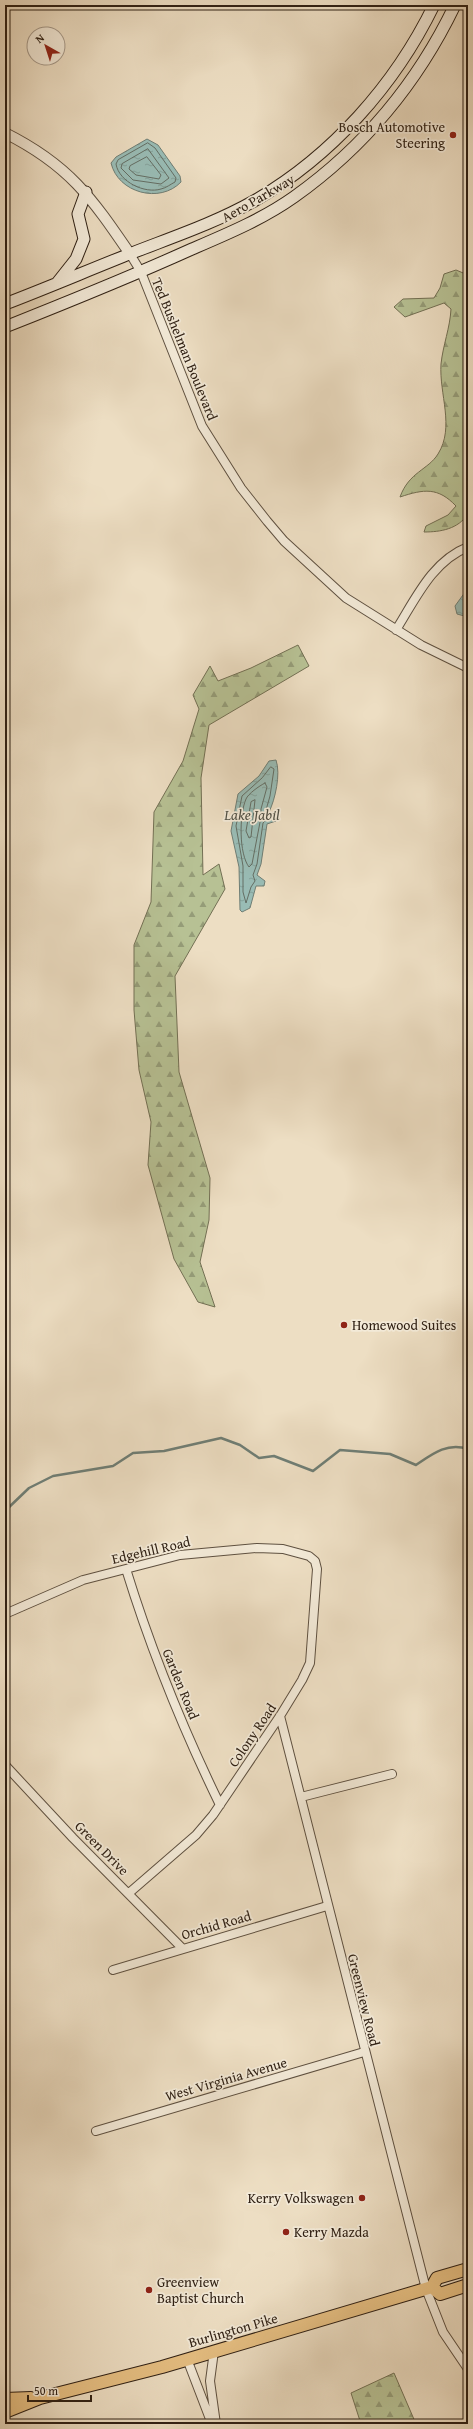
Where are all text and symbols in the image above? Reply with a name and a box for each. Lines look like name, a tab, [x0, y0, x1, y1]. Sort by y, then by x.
north arrow	[26, 26, 66, 66]
text: N	[32, 29, 48, 47]
place label: Bosch Automotive Steering	[339, 117, 445, 153]
marker: Bosch Automotive Steering	[448, 130, 458, 140]
street label: Aero Parkway	[218, 169, 298, 227]
street label: Ted Bushelman Boulevard	[147, 275, 223, 424]
water label: Lake Jabil	[223, 804, 280, 825]
place label: Homewood Suites	[352, 1315, 456, 1335]
marker: Homewood Suites	[339, 1320, 349, 1330]
street label: Edgehill Road	[110, 1531, 193, 1569]
street label: Garden Road	[158, 1646, 204, 1723]
street label: Colony Road	[223, 1699, 281, 1771]
street label: Green Drive	[70, 1816, 134, 1880]
street label: Orchid Road	[179, 1905, 254, 1944]
street label: Greenview Road	[343, 1952, 385, 2049]
street label: West Virginia Avenue	[163, 2052, 290, 2106]
place label: Kerry Volkswagen	[248, 2188, 354, 2208]
marker: Kerry Volkswagen	[357, 2193, 367, 2203]
place label: Kerry Mazda	[294, 2222, 369, 2242]
marker: Kerry Mazda	[281, 2227, 291, 2237]
place label: Greenview Baptist Church	[157, 2272, 244, 2308]
marker: Greenview Baptist Church	[144, 2285, 154, 2295]
street label: Burlington Pike	[186, 2308, 280, 2352]
scale bar	[28, 2377, 91, 2403]
text: 50 m	[34, 2382, 58, 2399]

